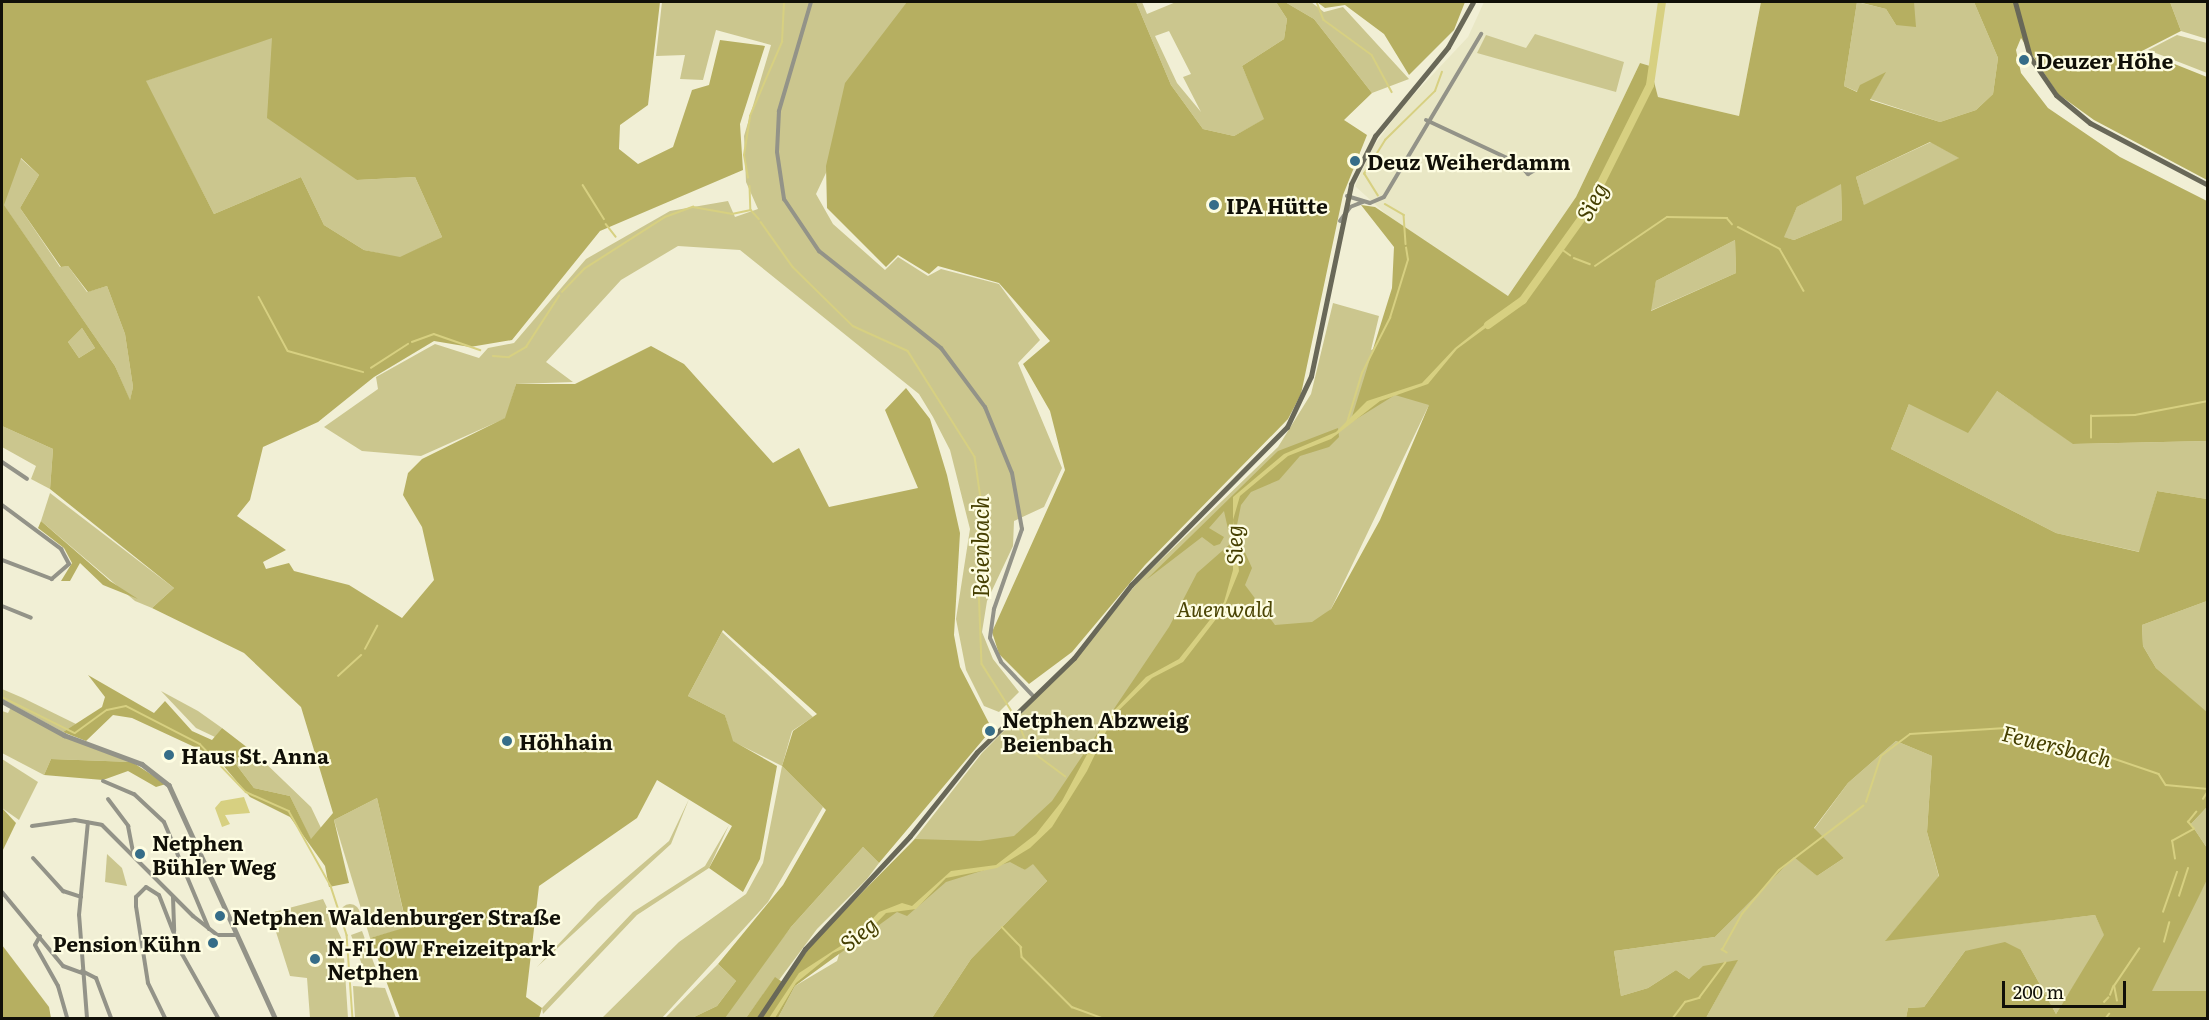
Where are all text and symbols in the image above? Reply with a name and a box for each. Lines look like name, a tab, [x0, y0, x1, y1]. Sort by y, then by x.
place label: Deuzer Höhe	[2036, 47, 2173, 73]
marker: Deuzer Höhe	[2017, 53, 2031, 67]
place label: Deuz Weiherdamm	[1367, 148, 1570, 174]
marker: Deuz Weiherdamm	[1348, 154, 1362, 168]
water label: Sieg	[1570, 177, 1612, 225]
place label: IPA Hütte	[1226, 192, 1328, 218]
marker: IPA Hütte	[1207, 198, 1221, 212]
water label: Beienbach	[967, 496, 993, 598]
water label: Sieg	[1219, 525, 1247, 565]
park label: Auenwald	[1176, 595, 1274, 621]
place label: Netphen Abzweig Beienbach	[1002, 706, 1189, 756]
water label: Feuersbach	[2000, 719, 2114, 771]
marker: Netphen Abzweig Beienbach	[983, 724, 997, 738]
place label: Höhhain	[519, 728, 613, 754]
marker: Höhhain	[500, 734, 514, 748]
place label: Haus St. Anna	[181, 742, 329, 768]
marker: Haus St. Anna	[162, 748, 176, 762]
place label: Netphen Bühler Weg	[152, 829, 276, 879]
marker: Netphen Bühler Weg	[133, 847, 147, 861]
place label: Netphen Waldenburger Straße	[232, 903, 561, 929]
marker: Netphen Waldenburger Straße	[213, 909, 227, 923]
water label: Sieg	[834, 910, 882, 956]
place label: Pension Kühn	[53, 930, 201, 956]
place label: N-FLOW Freizeitpark Netphen	[327, 934, 556, 984]
marker: Pension Kühn	[206, 936, 220, 950]
marker: N-FLOW Freizeitpark Netphen	[308, 952, 322, 966]
scale bar	[2005, 969, 2130, 1007]
text: 200 m	[2013, 978, 2064, 1005]

